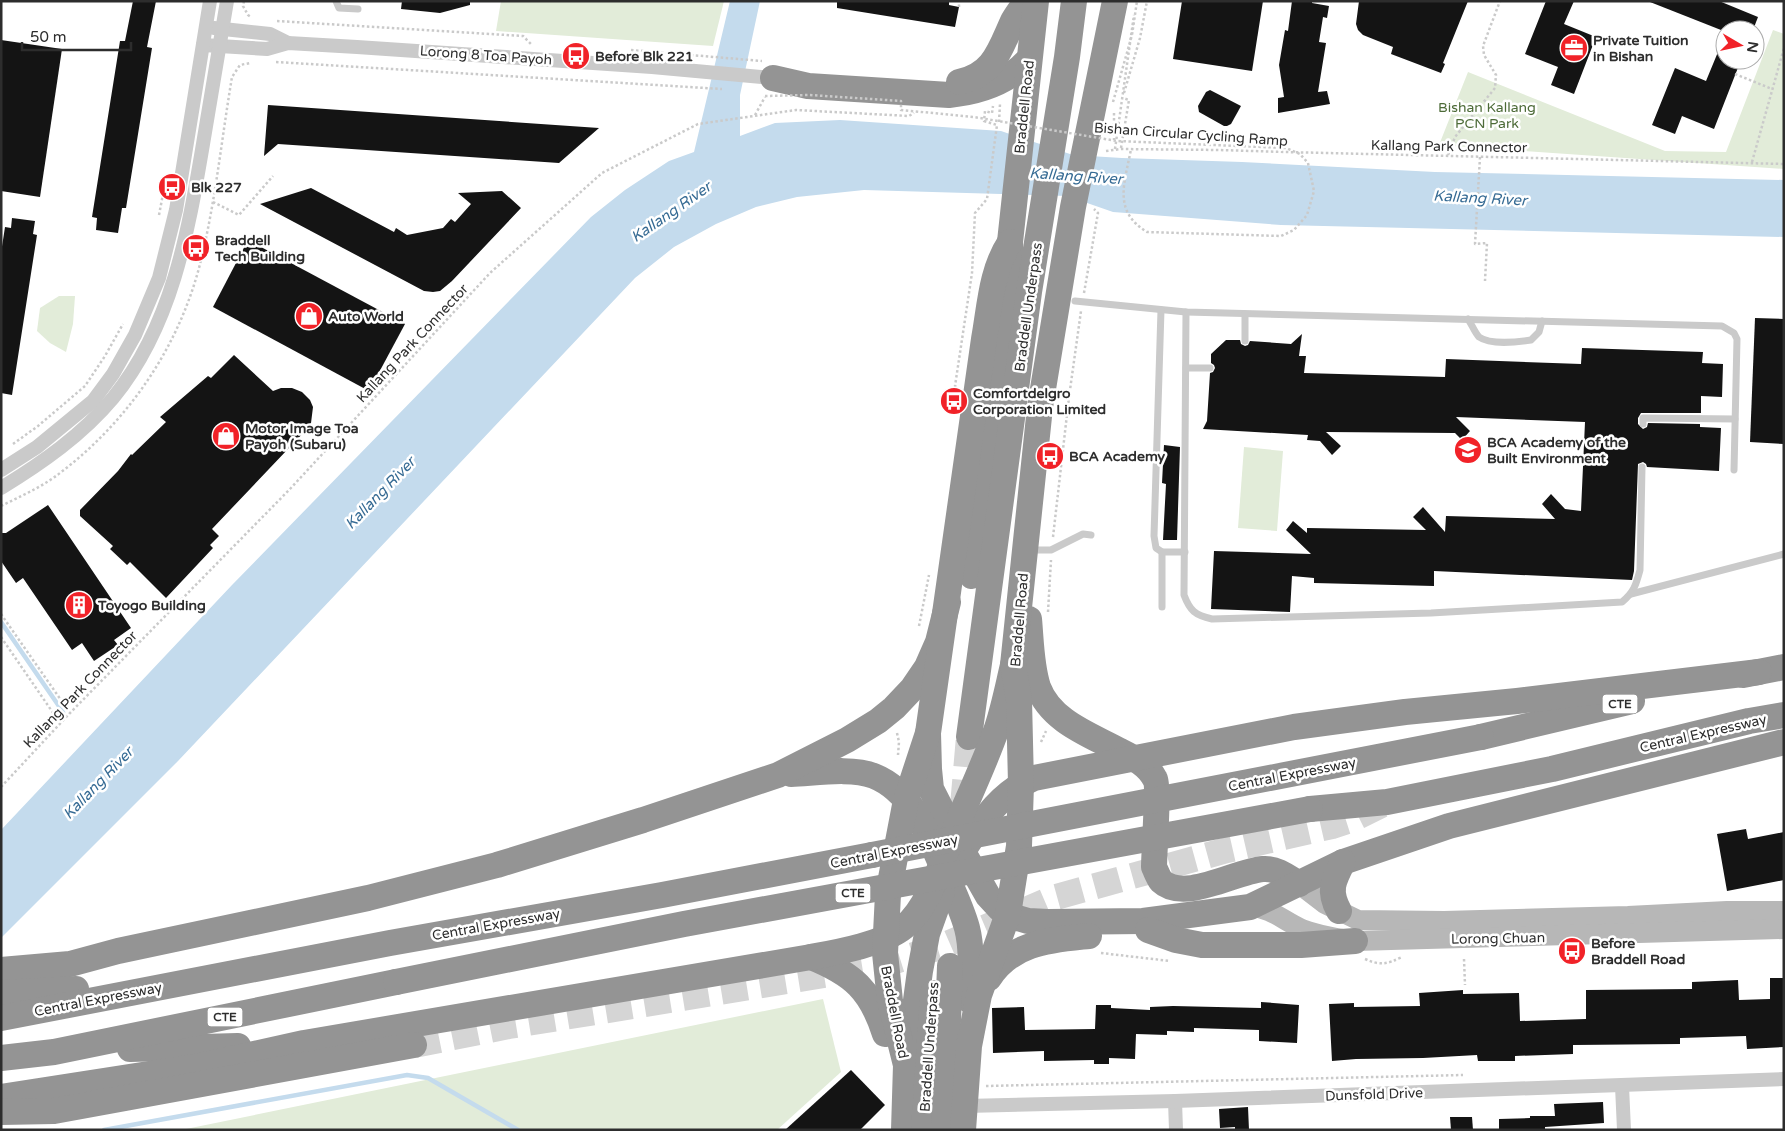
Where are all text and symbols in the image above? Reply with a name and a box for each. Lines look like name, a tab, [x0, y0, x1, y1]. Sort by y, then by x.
scale bar	[22, 20, 131, 52]
north arrow	[1715, 20, 1765, 70]
text: 50 m	[30, 28, 67, 46]
place label: Private Tuition in Bishan	[1593, 32, 1689, 65]
office icon: Private Tuition in Bishan	[1559, 33, 1589, 63]
text: N	[1743, 40, 1762, 54]
bus stop icon: Before Blk 221	[561, 41, 591, 71]
street label: Lorong 8 Toa Payoh	[419, 42, 553, 69]
place label: Before Blk 221	[595, 48, 693, 65]
street label: Braddell Road	[1011, 59, 1038, 155]
park label: Bishan Kallang PCN Park	[1438, 99, 1536, 132]
street label: Bishan Circular Cycling Ramp	[1093, 119, 1289, 150]
street label: Kallang Park Connector	[1371, 137, 1528, 156]
water label: Kallang River	[1029, 164, 1125, 188]
bus stop icon: Blk 227	[157, 172, 187, 202]
water label: Kallang River	[628, 177, 716, 246]
place label: Blk 227	[191, 179, 242, 196]
water label: Kallang River	[1433, 187, 1529, 210]
place label: Braddell Tech Building	[214, 232, 305, 265]
bus stop icon: Braddell Tech Building	[181, 233, 211, 263]
street label: Braddell Underpass	[1011, 241, 1046, 373]
street label: Kallang Park Connector	[353, 280, 472, 406]
shop icon: Auto World	[294, 301, 324, 331]
place label: Auto World	[328, 308, 404, 325]
place label: Comfortdelgro Corporation Limited	[973, 385, 1106, 418]
bus stop icon: Comfortdelgro Corporation Limited	[939, 386, 969, 416]
place label: Motor Image Toa Payoh (Subaru)	[245, 420, 359, 453]
shop icon: Motor Image Toa Payoh (Subaru)	[211, 421, 241, 451]
place label: BCA Academy of the Built Environment	[1487, 434, 1626, 467]
school or university icon: BCA Academy of the Built Environment	[1453, 435, 1483, 465]
bus stop icon: BCA Academy	[1035, 441, 1065, 471]
place label: BCA Academy	[1069, 448, 1166, 465]
water label: Kallang River	[341, 452, 420, 533]
street label: Braddell Road	[1007, 572, 1032, 668]
building icon: Toyogo Building	[64, 590, 94, 620]
place label: Toyogo Building	[97, 597, 206, 614]
street label: Kallang Park Connector	[20, 627, 141, 751]
road number: CTE	[1602, 694, 1638, 714]
street label: Central Expressway	[1638, 711, 1769, 756]
water label: Kallang River	[59, 742, 138, 823]
street label: Central Expressway	[1227, 754, 1358, 795]
street label: Central Expressway	[829, 831, 960, 872]
road number: CTE	[836, 884, 870, 902]
street label: Central Expressway	[431, 905, 562, 944]
street label: Lorong Chuan	[1451, 929, 1545, 948]
place label: Before Braddell Road	[1591, 935, 1685, 968]
bus stop icon: Before Braddell Road	[1557, 936, 1587, 966]
street label: Braddell Road	[877, 964, 912, 1060]
street label: Central Expressway	[33, 979, 164, 1020]
street label: Braddell Underpass	[916, 981, 943, 1113]
road number: CTE	[208, 1008, 242, 1026]
street label: Dunsfold Drive	[1325, 1084, 1423, 1105]

